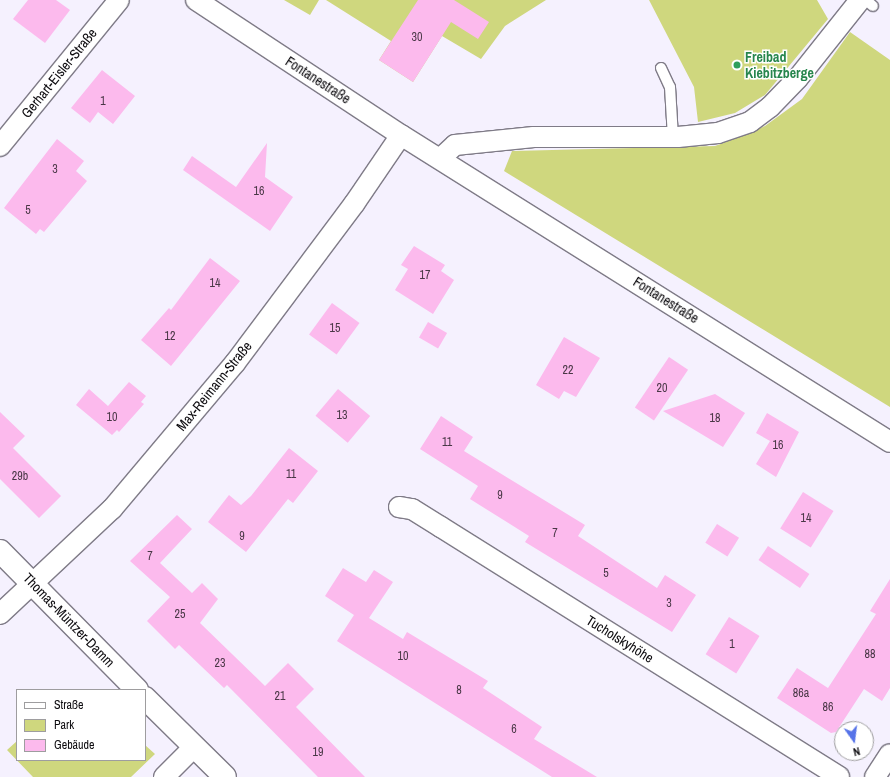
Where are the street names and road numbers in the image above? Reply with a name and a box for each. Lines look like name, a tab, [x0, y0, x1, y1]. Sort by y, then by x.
street label: Gerhart-Eisler-Straße	[18, 25, 100, 121]
street label: Fontanestraße	[282, 53, 354, 107]
street label: Fontanestraße	[630, 273, 702, 327]
street label: Max-Reimann-Straße	[173, 338, 255, 434]
street label: Thomas-Müntzer-Damm	[20, 569, 118, 671]
street label: Tucholskyhöhe	[583, 612, 657, 666]

